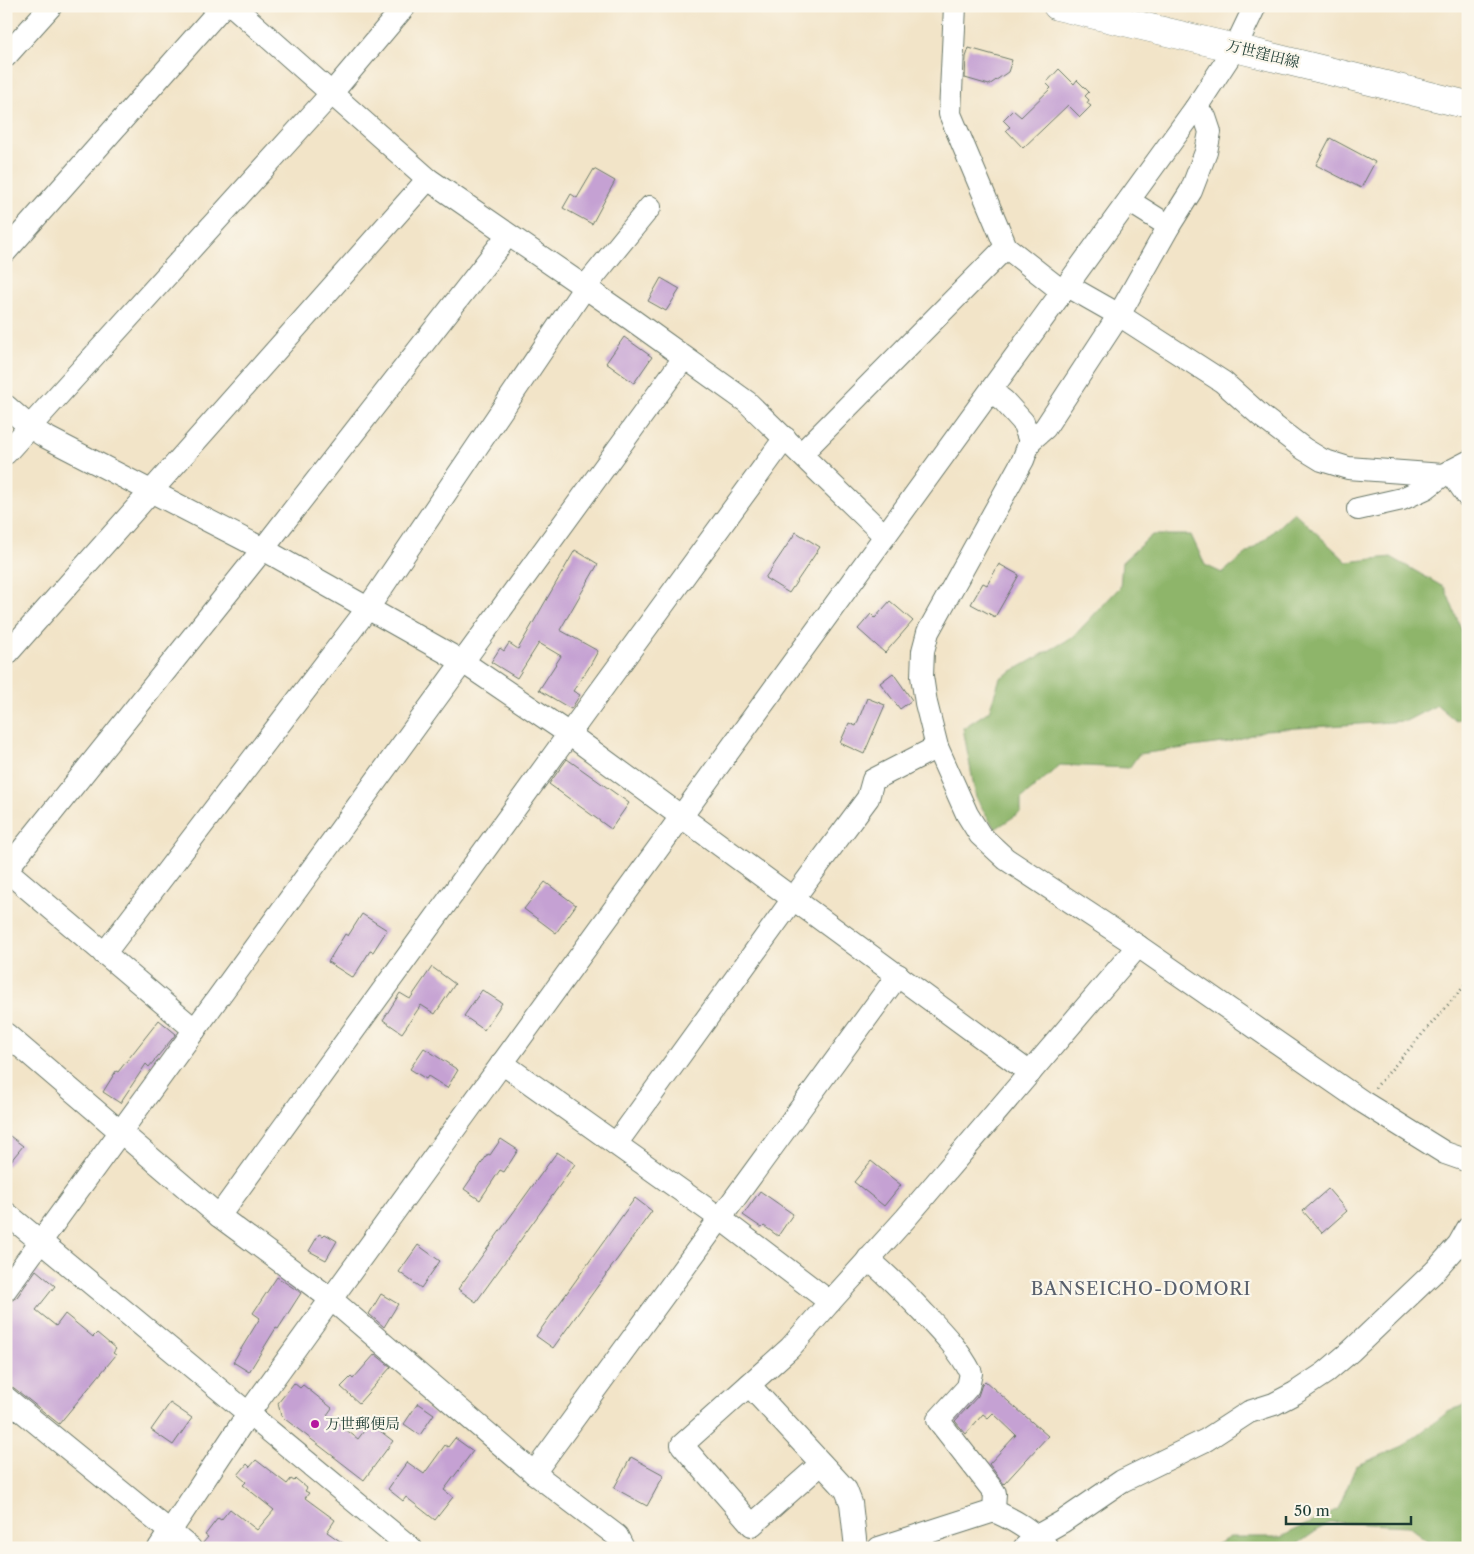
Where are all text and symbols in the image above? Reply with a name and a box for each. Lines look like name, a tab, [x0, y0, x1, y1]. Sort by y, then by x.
street label: 万世窪田線	[1224, 35, 1302, 72]
district label: BANSEICHO-DOMORI	[1031, 1278, 1251, 1300]
place label: 万世郵便局	[325, 1414, 400, 1433]
marker: 万世郵便局	[309, 1418, 321, 1430]
scale bar	[1286, 1494, 1412, 1526]
text: 50 m	[1294, 1501, 1330, 1520]

